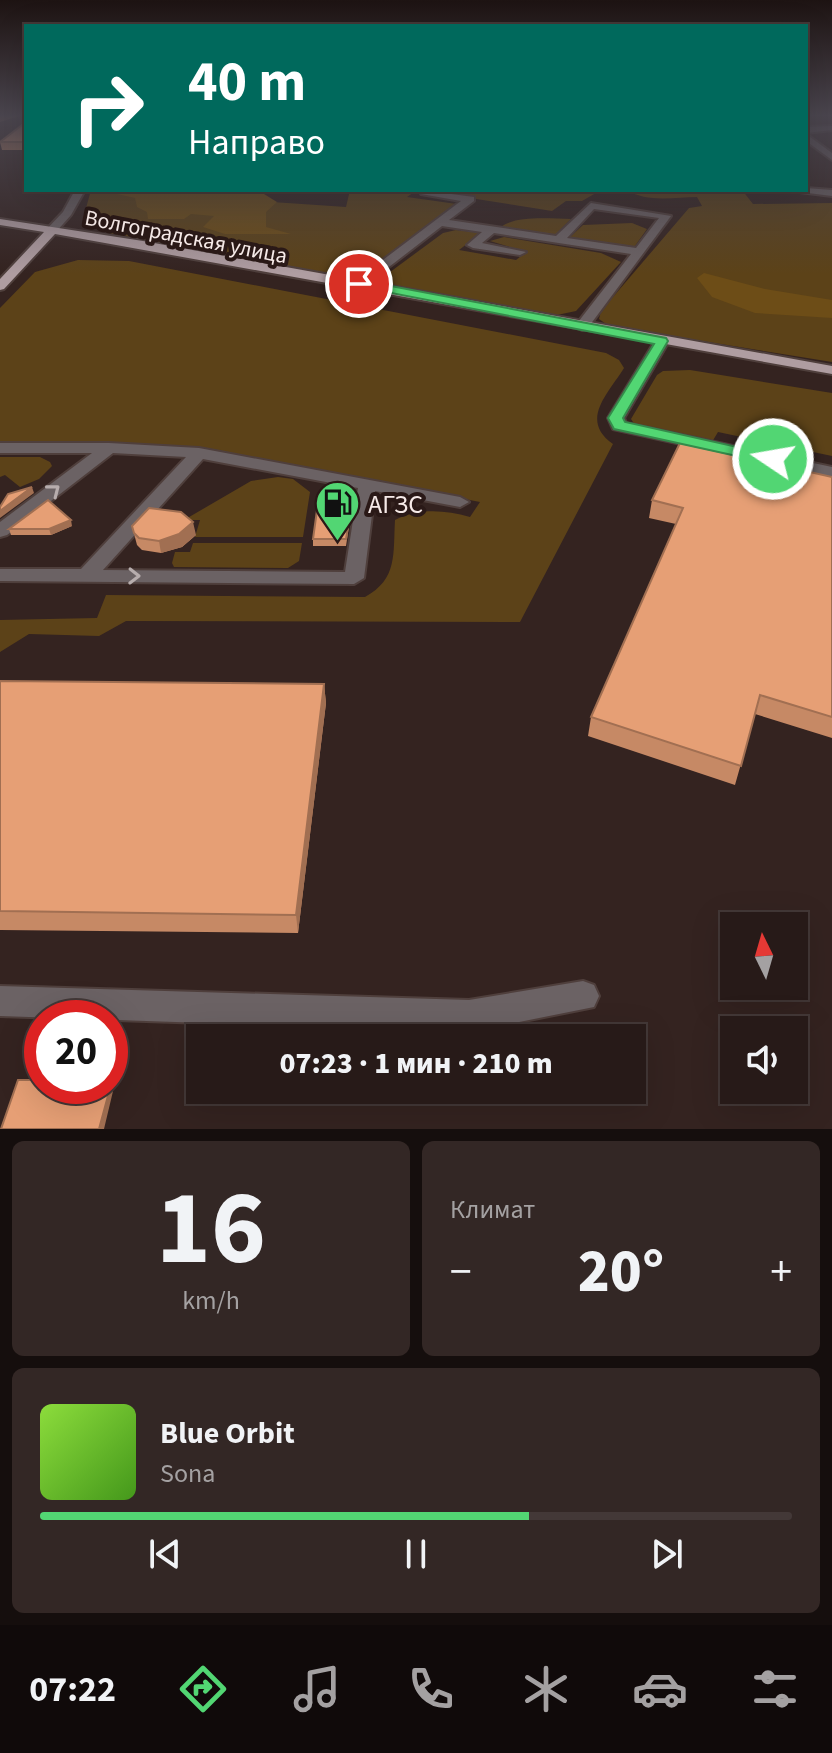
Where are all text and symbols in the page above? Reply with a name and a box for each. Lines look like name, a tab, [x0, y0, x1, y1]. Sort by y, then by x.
text: 40 m	[188, 43, 306, 122]
icon: right	[56, 56, 160, 160]
text: Направо	[188, 117, 325, 168]
street label: Волгоградская улица	[82, 202, 290, 272]
pin	[325, 250, 393, 318]
icon: arrive	[337, 262, 381, 306]
position arrow	[731, 417, 815, 501]
fuel station icon: АГЗС	[313, 480, 361, 543]
one-way arrow	[45, 485, 60, 499]
place label: АГЗС	[368, 486, 423, 523]
one-way arrow	[128, 567, 141, 585]
north arrow	[720, 912, 808, 1000]
map controls	[720, 912, 808, 1104]
speed limit sign: 20	[24, 1000, 128, 1104]
button: sound	[720, 1016, 808, 1104]
text: 07:23 · 1 мин · 210 m	[279, 1042, 553, 1085]
text: 16	[156, 1156, 266, 1304]
text: Климат	[450, 1191, 535, 1228]
text: 20°	[578, 1230, 664, 1315]
text: −	[450, 1241, 472, 1304]
text: +	[770, 1241, 792, 1304]
text: km/h	[182, 1282, 240, 1319]
text: Blue Orbit	[160, 1412, 295, 1455]
text: Sona	[160, 1455, 215, 1492]
icon: previous	[143, 1532, 187, 1576]
icon: pause	[394, 1532, 438, 1576]
icon: next	[645, 1532, 689, 1576]
icon: directions	[175, 1661, 231, 1717]
icon: music	[289, 1661, 345, 1717]
icon: phone	[403, 1661, 459, 1717]
icon: climate	[518, 1661, 574, 1717]
icon: car	[632, 1661, 688, 1717]
icon: filters	[747, 1661, 803, 1717]
text: 07:22	[29, 1664, 116, 1715]

